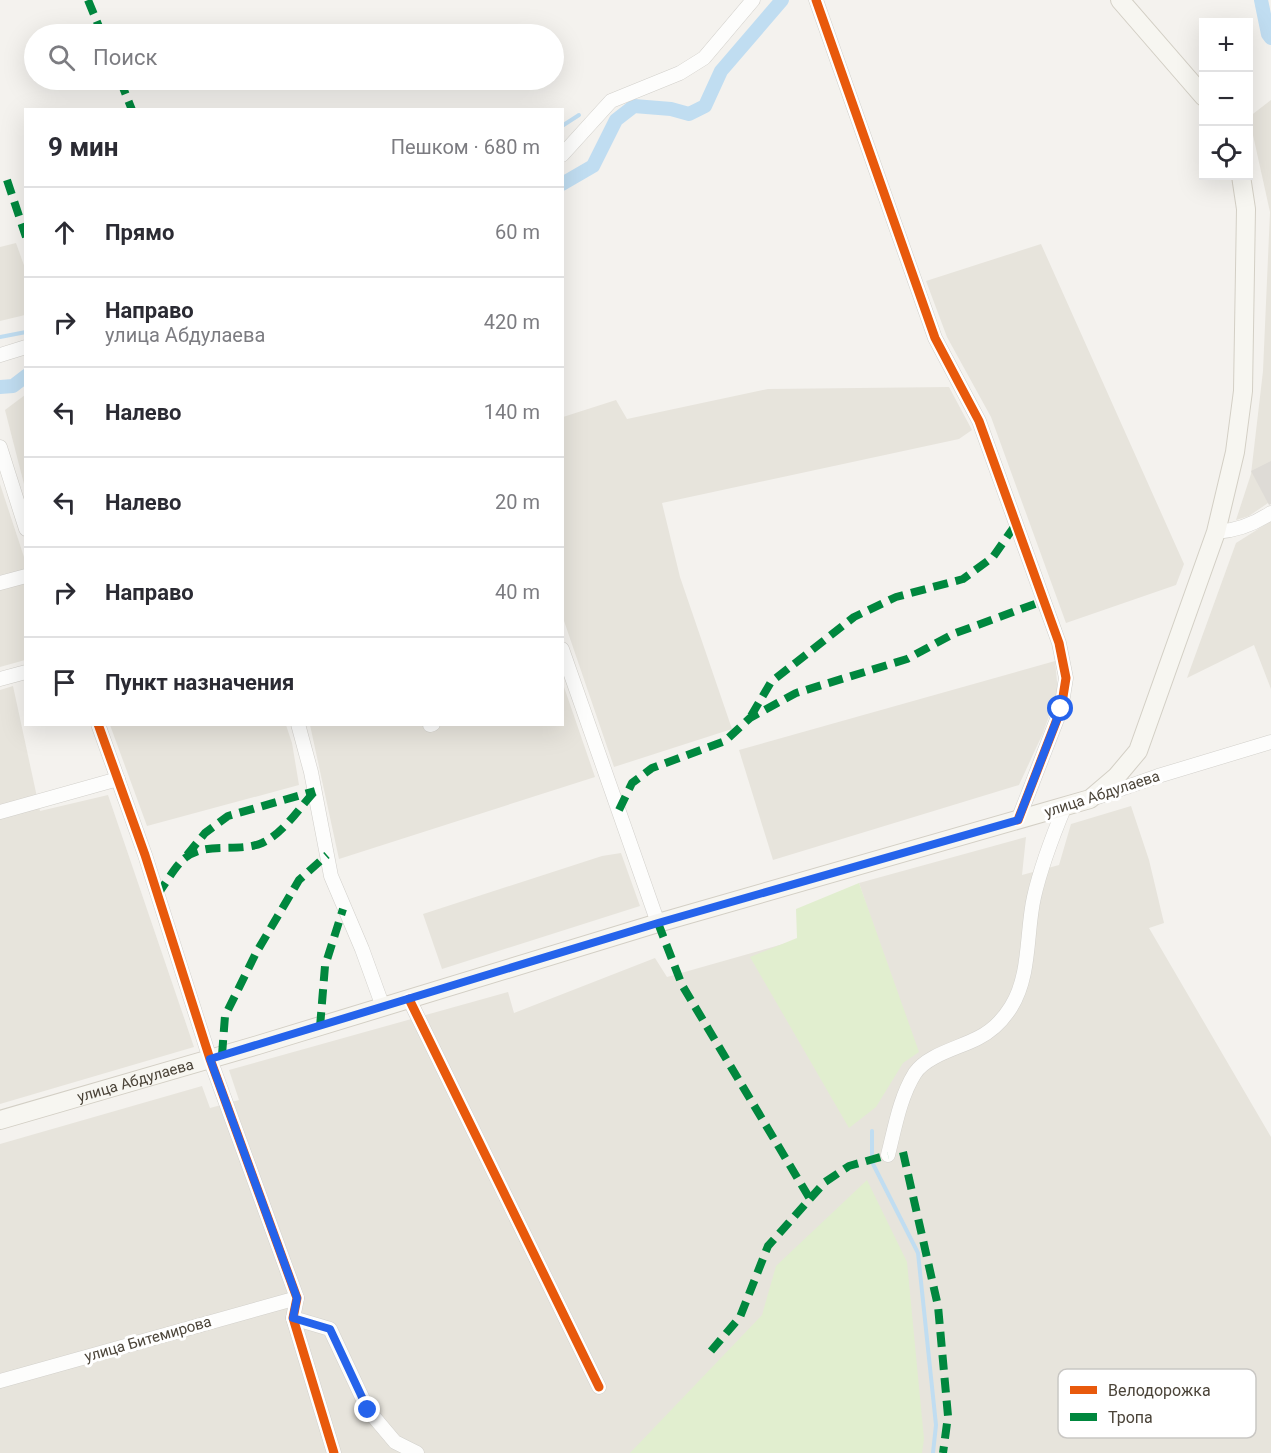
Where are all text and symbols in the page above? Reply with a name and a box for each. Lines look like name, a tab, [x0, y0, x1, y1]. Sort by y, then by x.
map controls	[1199, 18, 1253, 180]
button: +	[1199, 18, 1253, 72]
search box	[24, 24, 564, 90]
icon: search	[45, 41, 78, 74]
text: Поиск	[93, 45, 157, 70]
button: −	[1199, 72, 1253, 126]
button: locate	[1199, 126, 1253, 180]
text: 9 мин	[48, 132, 119, 162]
text: Пешком · 680 m	[391, 135, 540, 159]
icon: ahead	[48, 216, 81, 249]
text: Прямо	[105, 220, 174, 245]
text: 60 m	[495, 220, 540, 244]
text: Направо	[105, 298, 194, 323]
icon: right	[48, 306, 81, 339]
text: 420 m	[484, 310, 540, 334]
text: улица Абдулаева	[105, 323, 265, 347]
icon: left	[48, 396, 81, 429]
text: Налево	[105, 400, 182, 425]
text: 140 m	[484, 400, 540, 424]
icon: left	[48, 486, 81, 519]
text: Налево	[105, 490, 182, 515]
text: 20 m	[495, 490, 540, 514]
icon: right	[48, 576, 81, 609]
text: Направо	[105, 580, 194, 605]
text: 40 m	[495, 580, 540, 604]
icon: arrive	[48, 666, 81, 699]
text: Пункт назначения	[105, 670, 294, 695]
route start	[1047, 695, 1073, 721]
street label: улица Абдулаева	[1042, 767, 1162, 821]
street label: улица Абдулаева	[75, 1055, 196, 1106]
street label: улица Битемирова	[83, 1312, 213, 1366]
legend	[1058, 1369, 1256, 1438]
text: Велодорожка	[1108, 1381, 1211, 1400]
route end	[354, 1396, 380, 1422]
text: Тропа	[1108, 1408, 1153, 1427]

